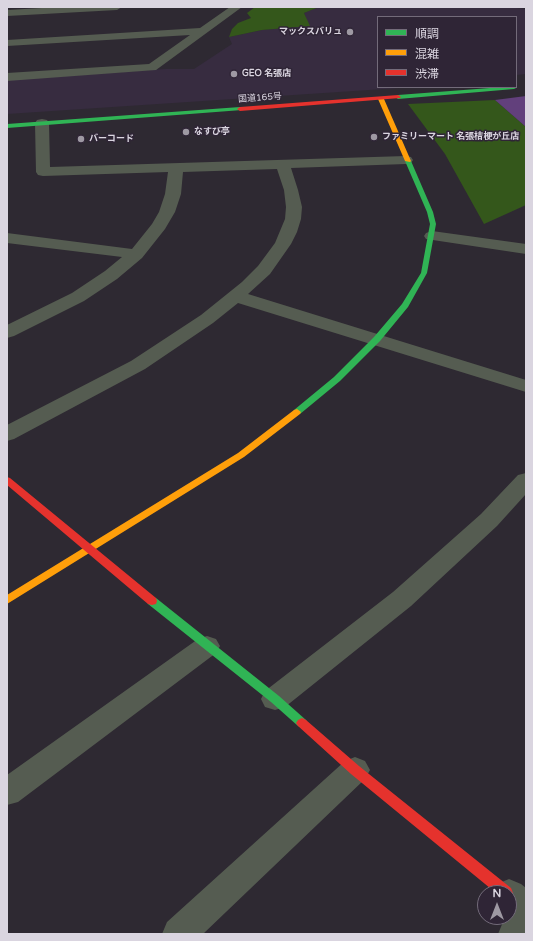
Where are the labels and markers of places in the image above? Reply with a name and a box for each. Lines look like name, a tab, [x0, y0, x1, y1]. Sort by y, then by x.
place label: マックスバリュ	[279, 27, 342, 37]
marker: マックスバリュ	[345, 27, 355, 37]
marker: GEO 名張店	[229, 69, 239, 79]
place label: GEO 名張店	[242, 69, 291, 79]
marker: なすび亭	[181, 127, 191, 137]
place label: なすび亭	[194, 127, 230, 137]
marker: ファミリーマート 名張桔梗が丘店	[369, 132, 379, 142]
place label: ファミリーマート 名張桔梗が丘店	[382, 132, 519, 142]
marker: バーコード	[76, 134, 86, 144]
place label: バーコード	[89, 134, 134, 144]

